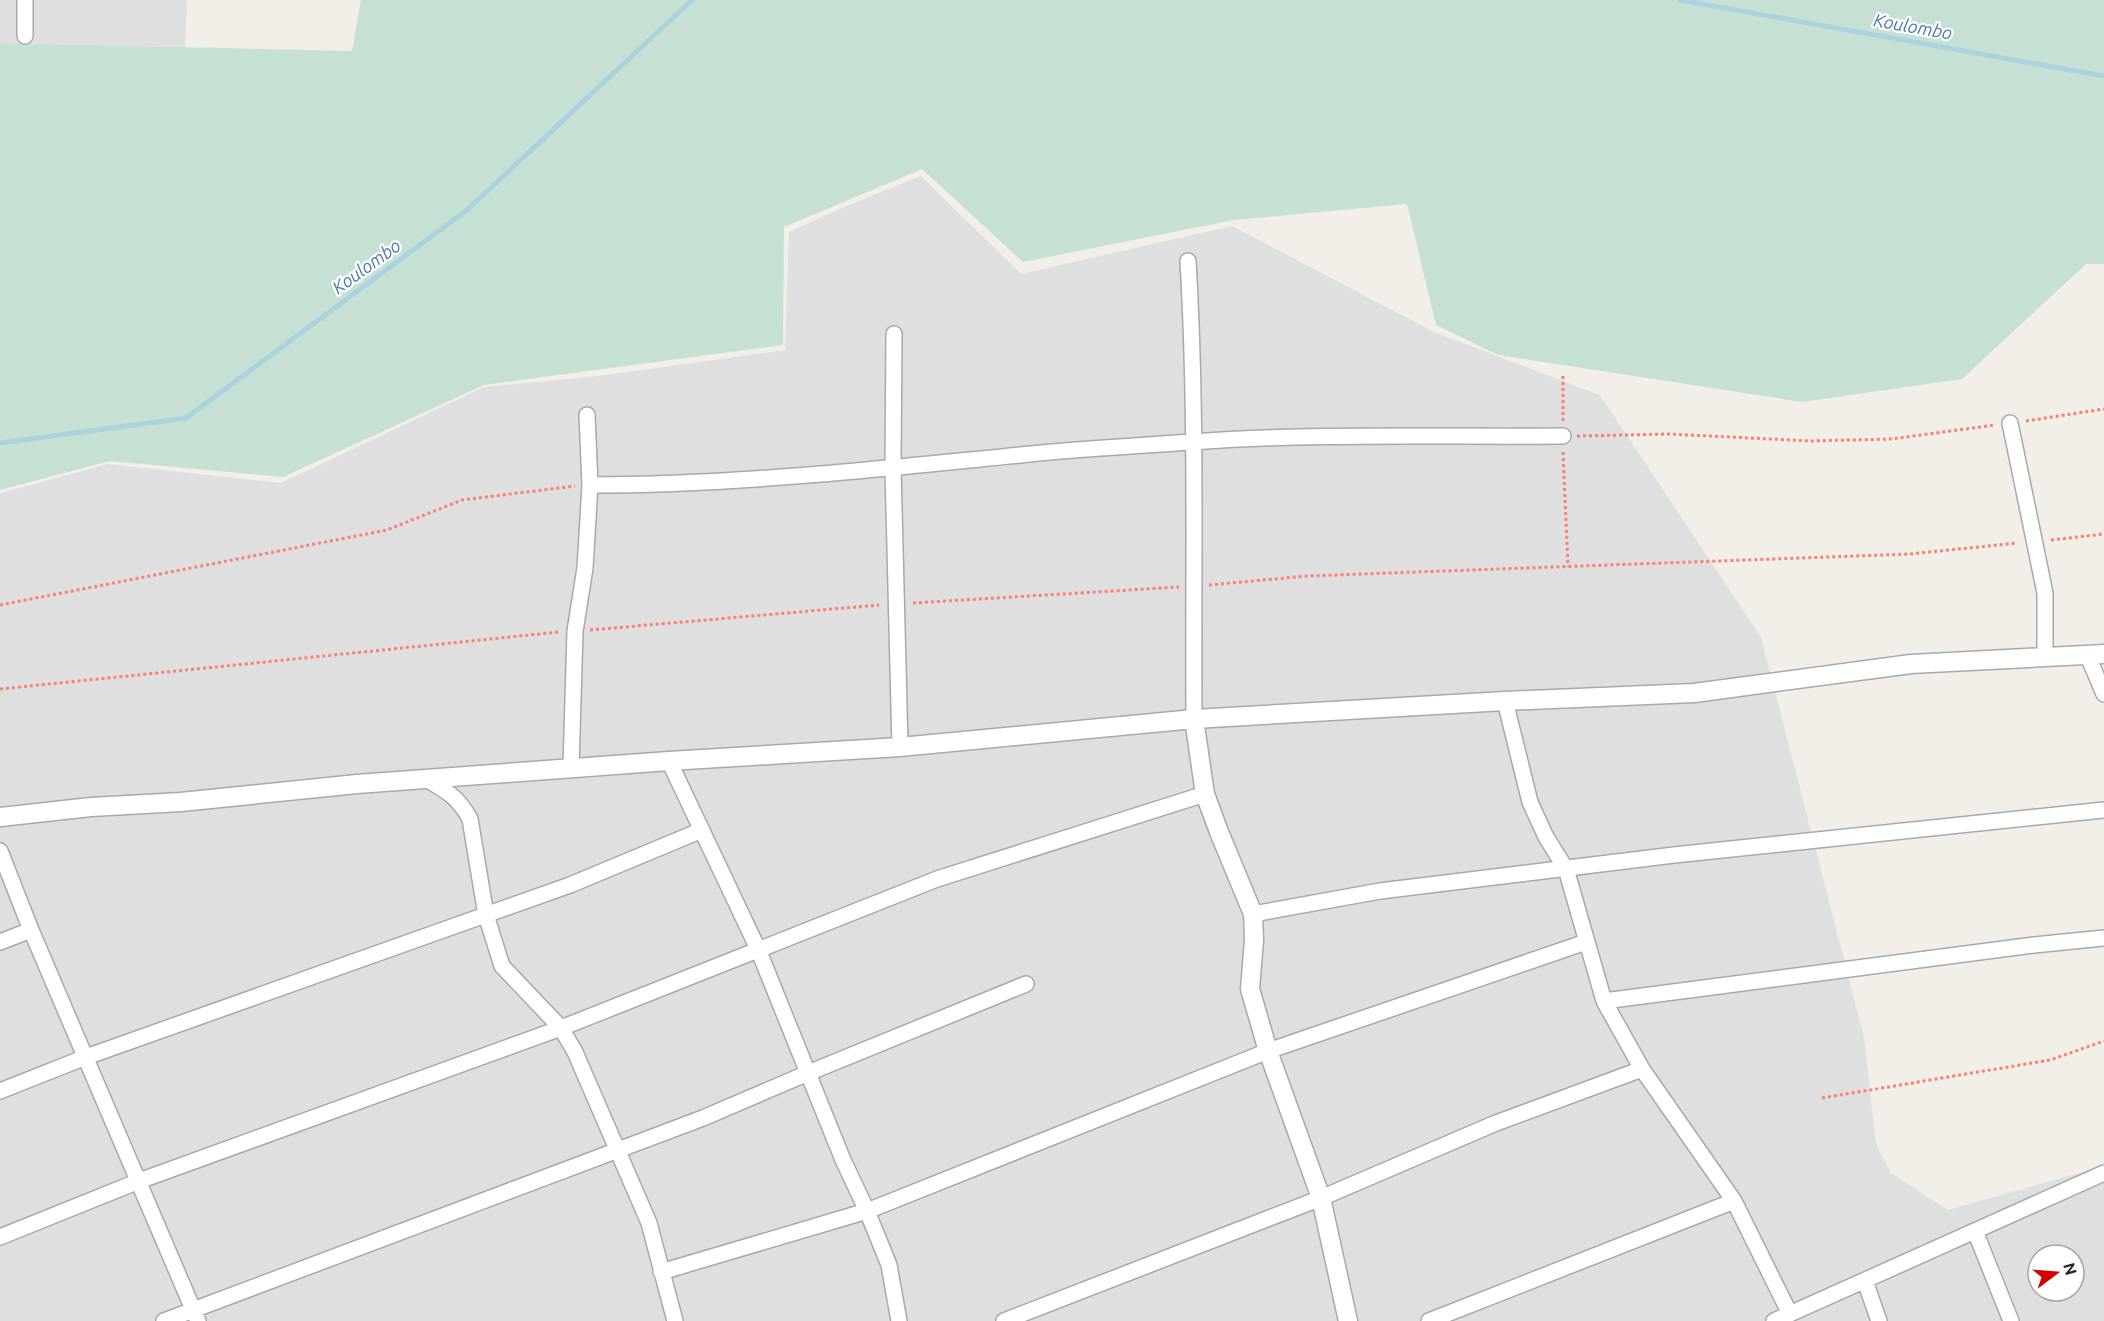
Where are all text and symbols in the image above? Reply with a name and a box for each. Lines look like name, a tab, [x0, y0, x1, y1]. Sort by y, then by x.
water label: Koulombo	[1872, 9, 1954, 43]
water label: Koulombo	[328, 234, 404, 297]
north arrow	[2026, 1243, 2086, 1303]
text: N	[2060, 1261, 2081, 1277]

